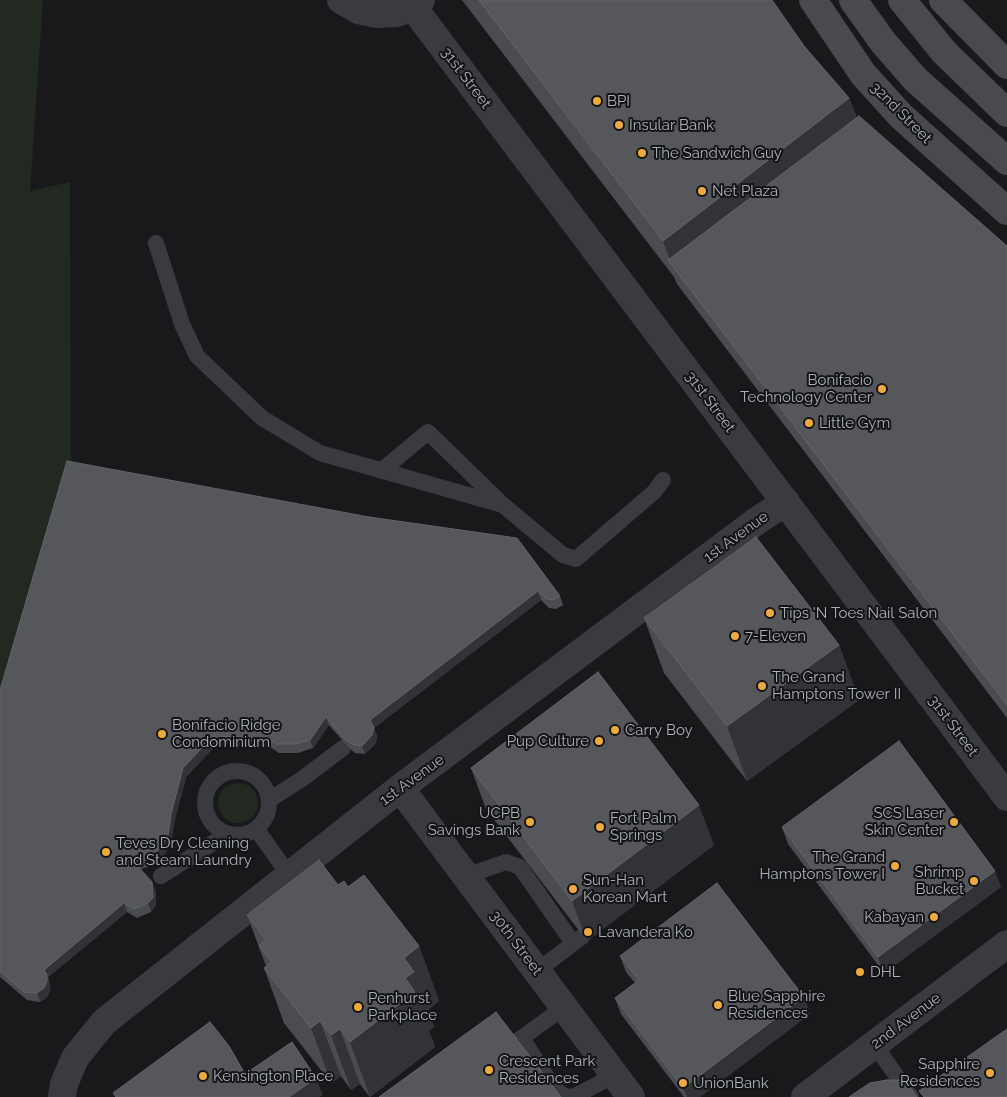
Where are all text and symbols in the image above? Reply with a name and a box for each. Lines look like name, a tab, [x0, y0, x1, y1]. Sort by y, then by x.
street label: 31st Street	[437, 44, 495, 112]
street label: 32nd Street	[867, 79, 935, 147]
place label: BPI	[607, 92, 630, 110]
marker: BPI	[591, 95, 603, 107]
place label: Insular Bank	[629, 116, 714, 134]
marker: Insular Bank	[613, 119, 625, 131]
place label: The Sandwich Guy	[652, 144, 782, 162]
marker: The Sandwich Guy	[636, 147, 648, 159]
place label: Net Plaza	[712, 182, 778, 200]
marker: Net Plaza	[696, 185, 708, 197]
street label: 31st Street	[681, 368, 739, 436]
place label: Bonifacio Technology Center	[740, 371, 872, 406]
marker: Bonifacio Technology Center	[876, 383, 888, 395]
place label: Little Gym	[819, 414, 890, 432]
marker: Little Gym	[803, 417, 815, 429]
street label: 1st Avenue	[700, 508, 772, 566]
place label: Tips 'N Toes Nail Salon	[780, 604, 937, 622]
marker: Tips 'N Toes Nail Salon	[764, 607, 776, 619]
place label: 7-Eleven	[745, 627, 806, 645]
marker: 7-Eleven	[729, 630, 741, 642]
place label: The Grand Hamptons Tower II	[772, 668, 901, 703]
marker: The Grand Hamptons Tower II	[756, 680, 768, 692]
street label: 31st Street	[924, 692, 982, 760]
place label: Bonifacio Ridge Condominium	[172, 716, 281, 751]
place label: Carry Boy	[625, 721, 693, 739]
marker: Carry Boy	[609, 724, 621, 736]
marker: Bonifacio Ridge Condominium	[156, 728, 168, 740]
place label: Pup Culture	[507, 732, 589, 750]
marker: Pup Culture	[593, 735, 605, 747]
street label: 1st Avenue	[376, 751, 448, 809]
place label: UCPB Savings Bank	[428, 804, 520, 839]
place label: SCS Laser Skin Center	[864, 804, 944, 839]
place label: Fort Palm Springs	[610, 809, 677, 844]
marker: UCPB Savings Bank	[524, 816, 536, 828]
marker: SCS Laser Skin Center	[948, 816, 960, 828]
marker: Fort Palm Springs	[594, 821, 606, 833]
place label: Teves Dry Cleaning and Steam Laundry	[116, 834, 252, 869]
marker: Teves Dry Cleaning and Steam Laundry	[100, 846, 112, 858]
place label: The Grand Hamptons Tower I	[760, 848, 885, 883]
marker: The Grand Hamptons Tower I	[889, 860, 901, 872]
place label: Shrimp Bucket	[915, 863, 964, 898]
place label: Sun-Han Korean Mart	[583, 871, 667, 906]
marker: Shrimp Bucket	[968, 875, 980, 887]
marker: Sun-Han Korean Mart	[567, 883, 579, 895]
street label: 30th Street	[486, 907, 546, 979]
place label: Kabayan	[864, 908, 924, 926]
marker: Kabayan	[928, 911, 940, 923]
place label: Lavandera Ko	[598, 923, 693, 941]
marker: Lavandera Ko	[582, 926, 594, 938]
place label: DHL	[870, 963, 901, 981]
marker: DHL	[854, 966, 866, 978]
place label: Blue Sapphire Residences	[728, 987, 825, 1022]
place label: Penhurst Parkplace	[368, 989, 437, 1024]
street label: 2nd Avenue	[868, 989, 944, 1053]
marker: Blue Sapphire Residences	[712, 999, 724, 1011]
marker: Penhurst Parkplace	[352, 1001, 364, 1013]
place label: Crescent Park Residences	[499, 1052, 595, 1087]
place label: Sapphire Residences	[900, 1055, 980, 1090]
marker: Crescent Park Residences	[483, 1064, 495, 1076]
place label: Kensington Place	[213, 1067, 333, 1085]
marker: Sapphire Residences	[984, 1067, 996, 1079]
marker: Kensington Place	[197, 1070, 209, 1082]
place label: UnionBank	[693, 1074, 769, 1092]
marker: UnionBank	[677, 1077, 689, 1089]

